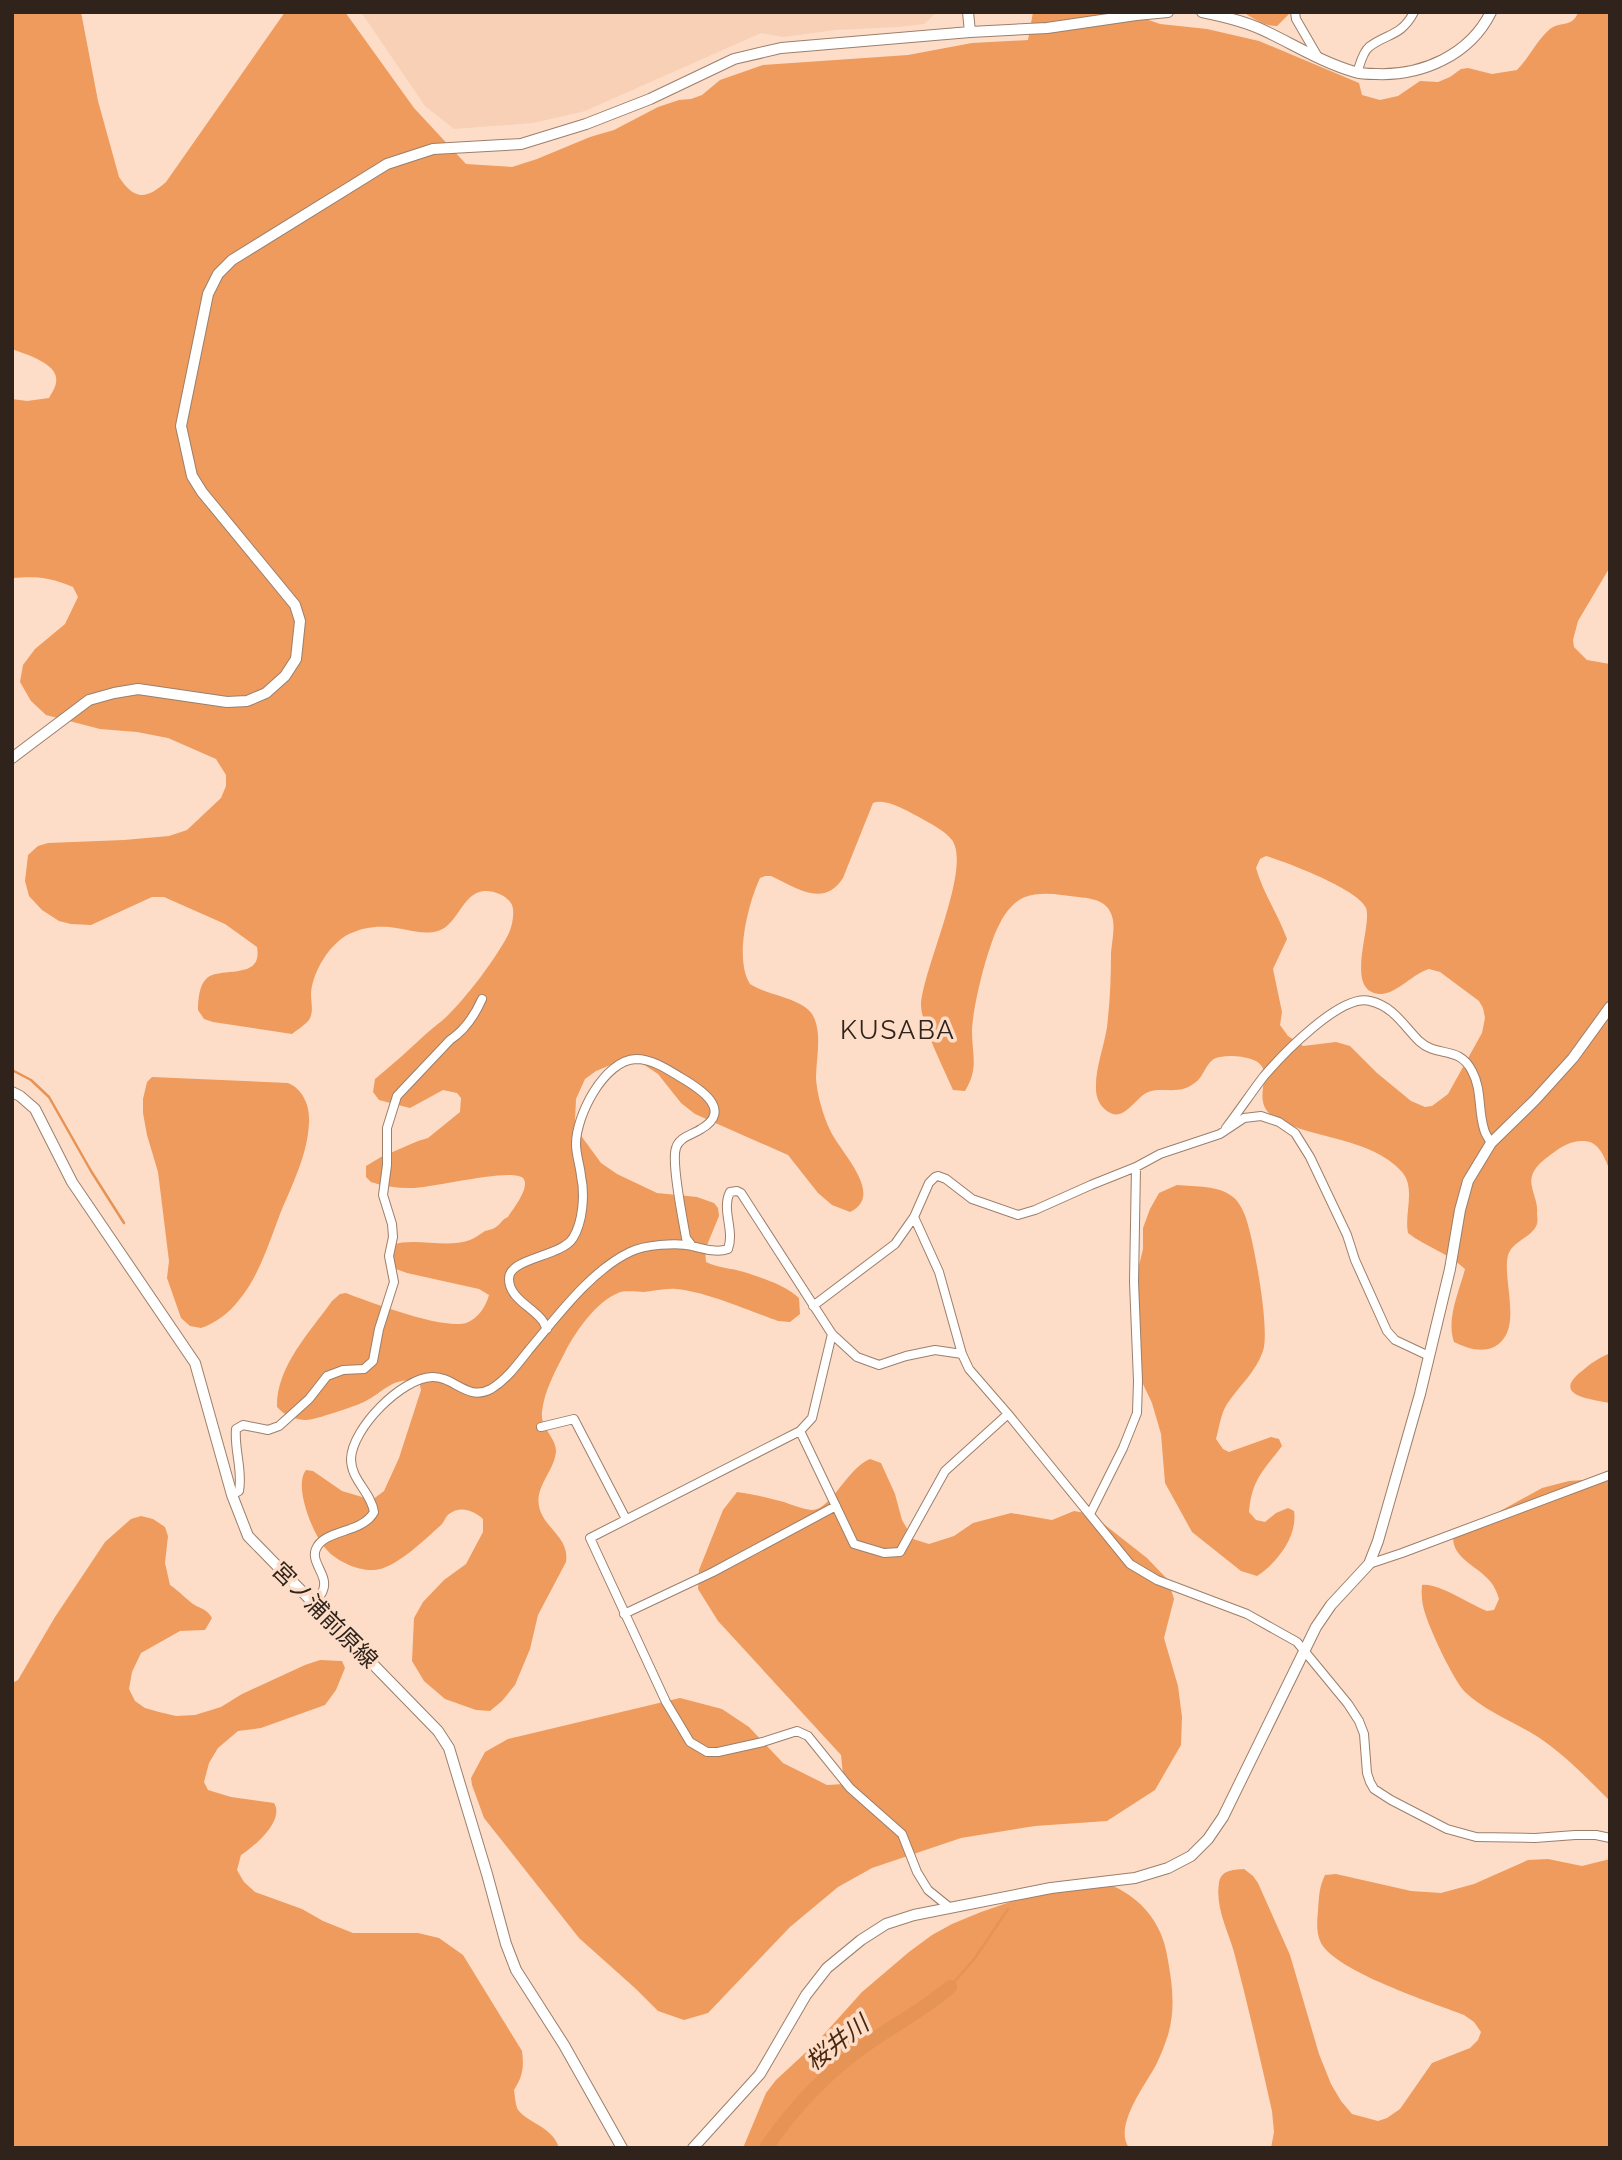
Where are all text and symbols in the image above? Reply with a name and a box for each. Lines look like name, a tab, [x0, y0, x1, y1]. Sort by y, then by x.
district label: KUSABA	[840, 1015, 956, 1045]
street label: 宮ノ浦前原線	[267, 1556, 384, 1673]
water label: 桜井川	[799, 2007, 876, 2076]

